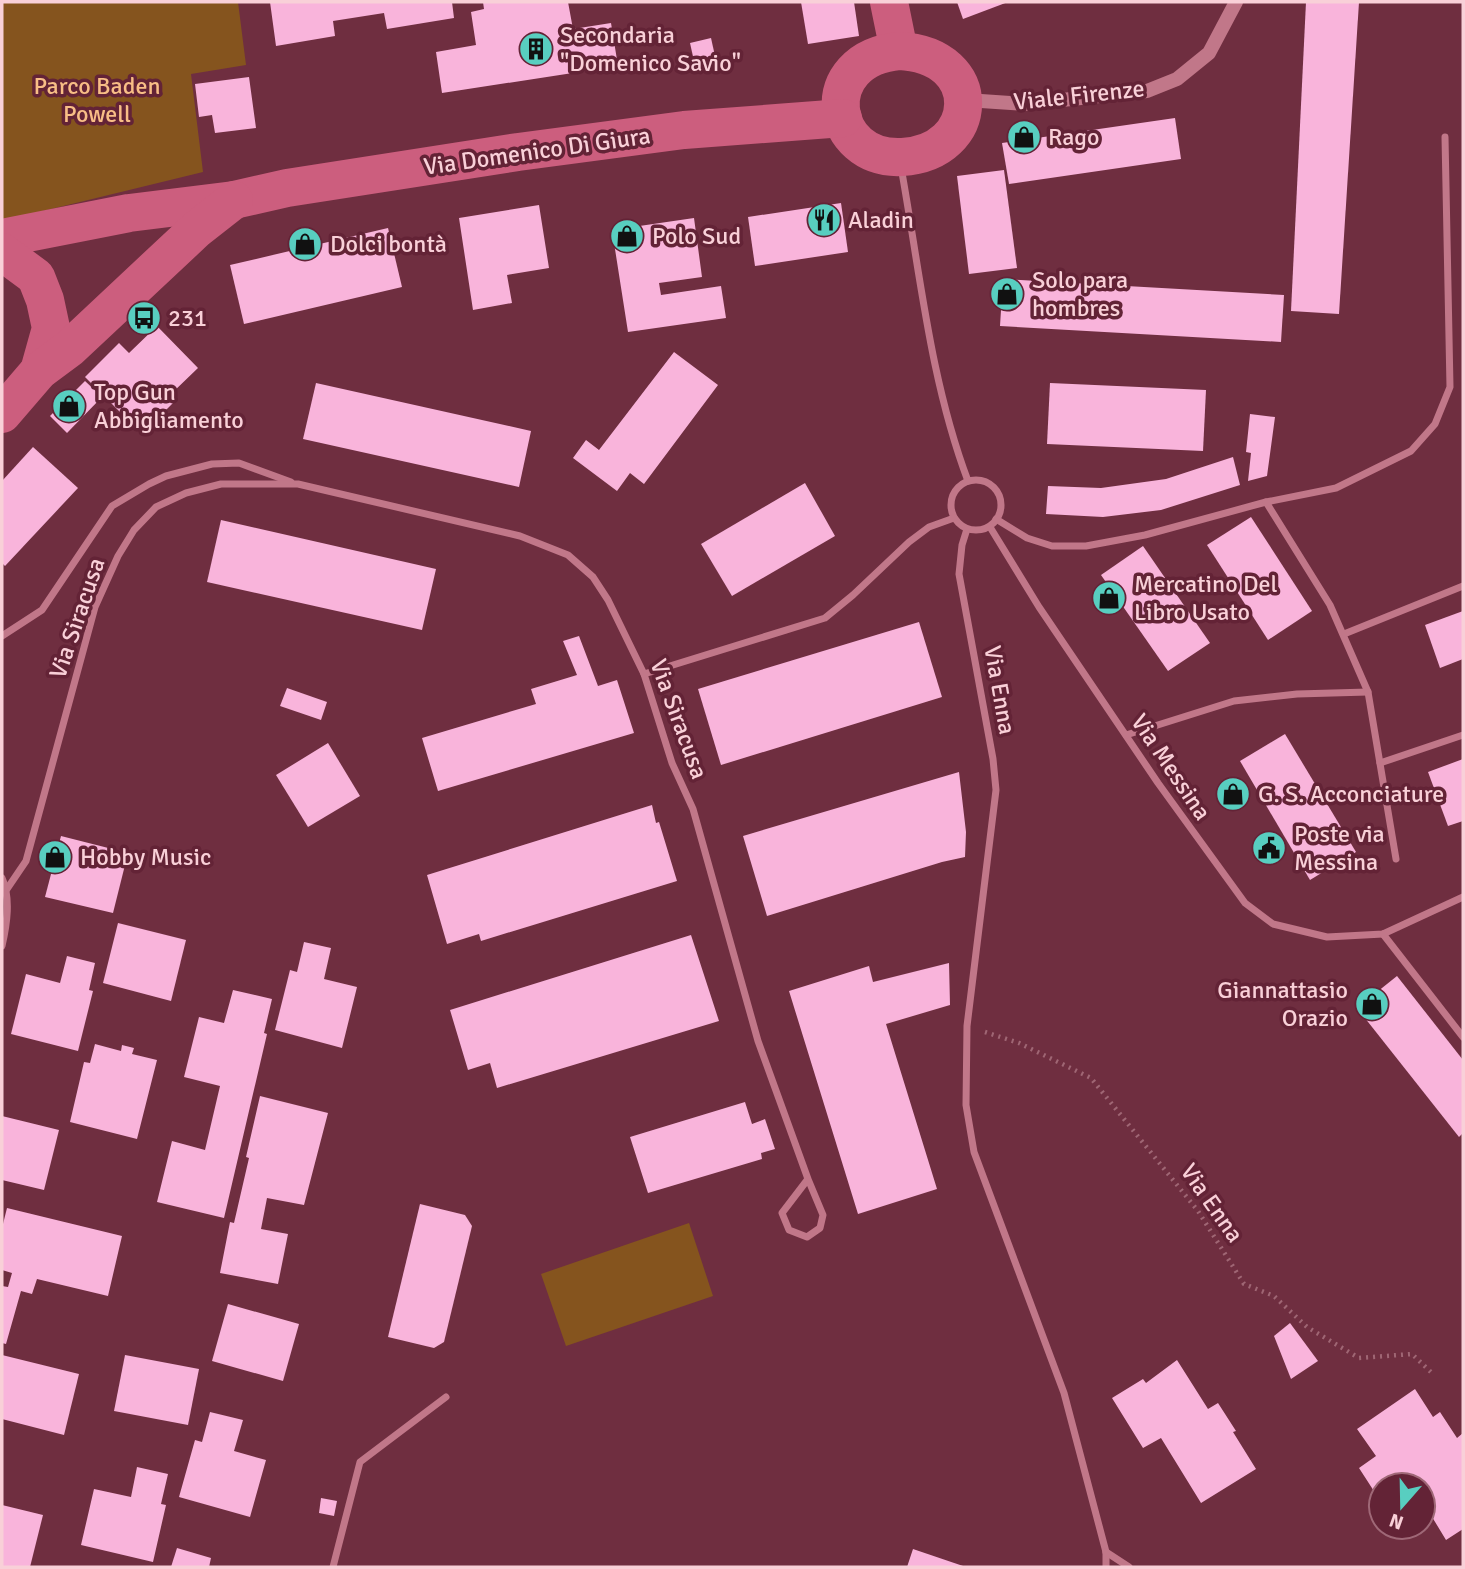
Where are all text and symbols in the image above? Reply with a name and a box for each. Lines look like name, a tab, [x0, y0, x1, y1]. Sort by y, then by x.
place label: Secondaria "Domenico Savio"	[560, 20, 741, 78]
building icon: Secondaria "Domenico Savio"	[517, 30, 555, 68]
park label: Parco Baden Powell	[34, 71, 160, 129]
street label: Viale Firenze	[1012, 73, 1146, 117]
shop icon: Rago	[1005, 118, 1043, 156]
street label: Via Domenico Di Giura	[422, 120, 652, 182]
place label: Rago	[1048, 122, 1099, 152]
restaurant icon: Aladin	[805, 201, 843, 239]
place label: Aladin	[848, 205, 914, 235]
shop icon: Polo Sud	[608, 217, 646, 255]
place label: Polo Sud	[652, 221, 741, 251]
shop icon: Dolci bontà	[286, 225, 324, 263]
place label: Dolci bontà	[330, 229, 447, 259]
place label: Solo para hombres	[1032, 265, 1128, 323]
shop icon: Solo para hombres	[988, 275, 1026, 313]
bus stop icon: 231	[125, 299, 163, 337]
place label: 231	[168, 303, 207, 333]
place label: Top Gun Abbigliamento	[94, 377, 244, 435]
shop icon: Top Gun Abbigliamento	[50, 387, 88, 425]
street label: Via Siracusa	[42, 554, 112, 682]
place label: Mercatino Del Libro Usato	[1134, 569, 1278, 627]
shop icon: Mercatino Del Libro Usato	[1090, 579, 1128, 617]
street label: Via Enna	[977, 643, 1023, 737]
street label: Via Siracusa	[643, 655, 715, 783]
street label: Via Messina	[1124, 708, 1218, 826]
shop icon: G. S. Acconciature	[1214, 775, 1252, 813]
place label: G. S. Acconciature	[1258, 779, 1444, 809]
place label: Poste via Messina	[1294, 819, 1385, 877]
public building icon: Poste via Messina	[1250, 829, 1288, 867]
shop icon: Hobby Music	[36, 838, 74, 876]
place label: Hobby Music	[80, 842, 211, 872]
place label: Giannattasio Orazio	[1217, 975, 1348, 1033]
shop icon: Giannattasio Orazio	[1353, 985, 1391, 1023]
street label: Via Enna	[1174, 1158, 1250, 1248]
north arrow	[1367, 1471, 1437, 1541]
text: N	[1386, 1507, 1407, 1535]

